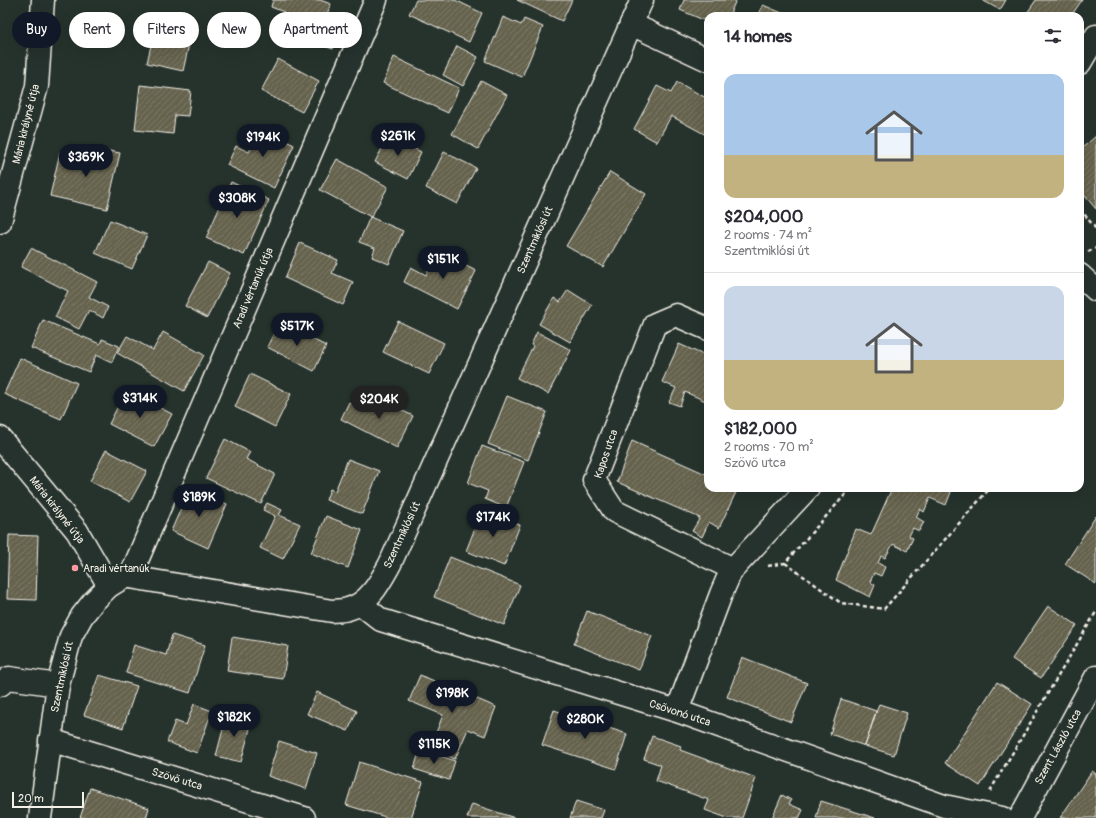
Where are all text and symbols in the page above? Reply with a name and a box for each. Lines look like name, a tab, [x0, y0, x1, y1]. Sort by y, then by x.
chip: Buy	[12, 12, 61, 48]
chip: Rent	[69, 12, 125, 48]
chip: Filters	[133, 12, 199, 48]
chip: New	[207, 12, 261, 48]
chip: Apartment	[269, 12, 362, 48]
icon: filters	[1042, 25, 1064, 47]
text: 14 homes	[724, 26, 792, 47]
street label: Mária királyné útja	[10, 83, 42, 165]
icon: home	[858, 100, 930, 172]
pin: $261K	[370, 123, 426, 157]
pin: $194K	[235, 124, 291, 158]
text: $261K	[381, 128, 415, 144]
text: $194K	[246, 129, 280, 145]
pin: $369K	[58, 144, 114, 178]
text: $369K	[68, 149, 104, 165]
pin: $308K	[209, 185, 265, 219]
text: $308K	[218, 190, 256, 206]
street label: Szentmiklósi út	[514, 204, 556, 276]
text: $204,000	[724, 206, 803, 227]
text: 2 rooms · 74 m²	[724, 227, 812, 243]
text: Szentmiklósi út	[724, 243, 809, 259]
street label: Aradi vértanúk útja	[230, 246, 276, 330]
pin: $151K	[415, 246, 471, 280]
text: $151K	[427, 251, 459, 267]
icon: home	[858, 312, 930, 384]
pin: $517K	[269, 313, 325, 347]
text: $517K	[280, 318, 314, 334]
pin: $314K	[112, 385, 168, 419]
pin: $204K	[351, 386, 407, 420]
text: $314K	[123, 390, 157, 406]
text: $204K	[360, 391, 398, 407]
text: $182,000	[724, 418, 797, 439]
street label: Kapos utca	[592, 428, 620, 480]
text: 2 rooms · 70 m²	[724, 439, 814, 455]
text: Szövő utca	[724, 455, 786, 471]
street label: Mária királyné útja	[27, 474, 87, 546]
pin: $189K	[171, 484, 227, 518]
text: $189K	[182, 489, 216, 505]
street label: Szentmiklósi út	[381, 499, 423, 570]
pin: $174K	[465, 504, 521, 538]
text: $174K	[476, 509, 510, 525]
place label: Aradi vértanúk	[83, 562, 150, 575]
marker: Aradi vértanúk	[70, 563, 80, 573]
street label: Szentmiklósi út	[48, 640, 76, 714]
pin: $198K	[424, 680, 480, 714]
text: $198K	[435, 685, 469, 701]
street label: Csővonó utca	[648, 697, 712, 729]
pin: $182K	[206, 704, 262, 738]
pin: $280K	[557, 706, 613, 740]
street label: Szent László utca	[1032, 707, 1084, 787]
text: $182K	[217, 709, 251, 725]
text: $280K	[566, 711, 604, 727]
pin: $115K	[406, 731, 462, 765]
text: $115K	[418, 736, 450, 752]
street label: Szövő utca	[150, 765, 204, 793]
scale bar	[12, 790, 84, 809]
text: 20 m	[18, 792, 44, 805]

